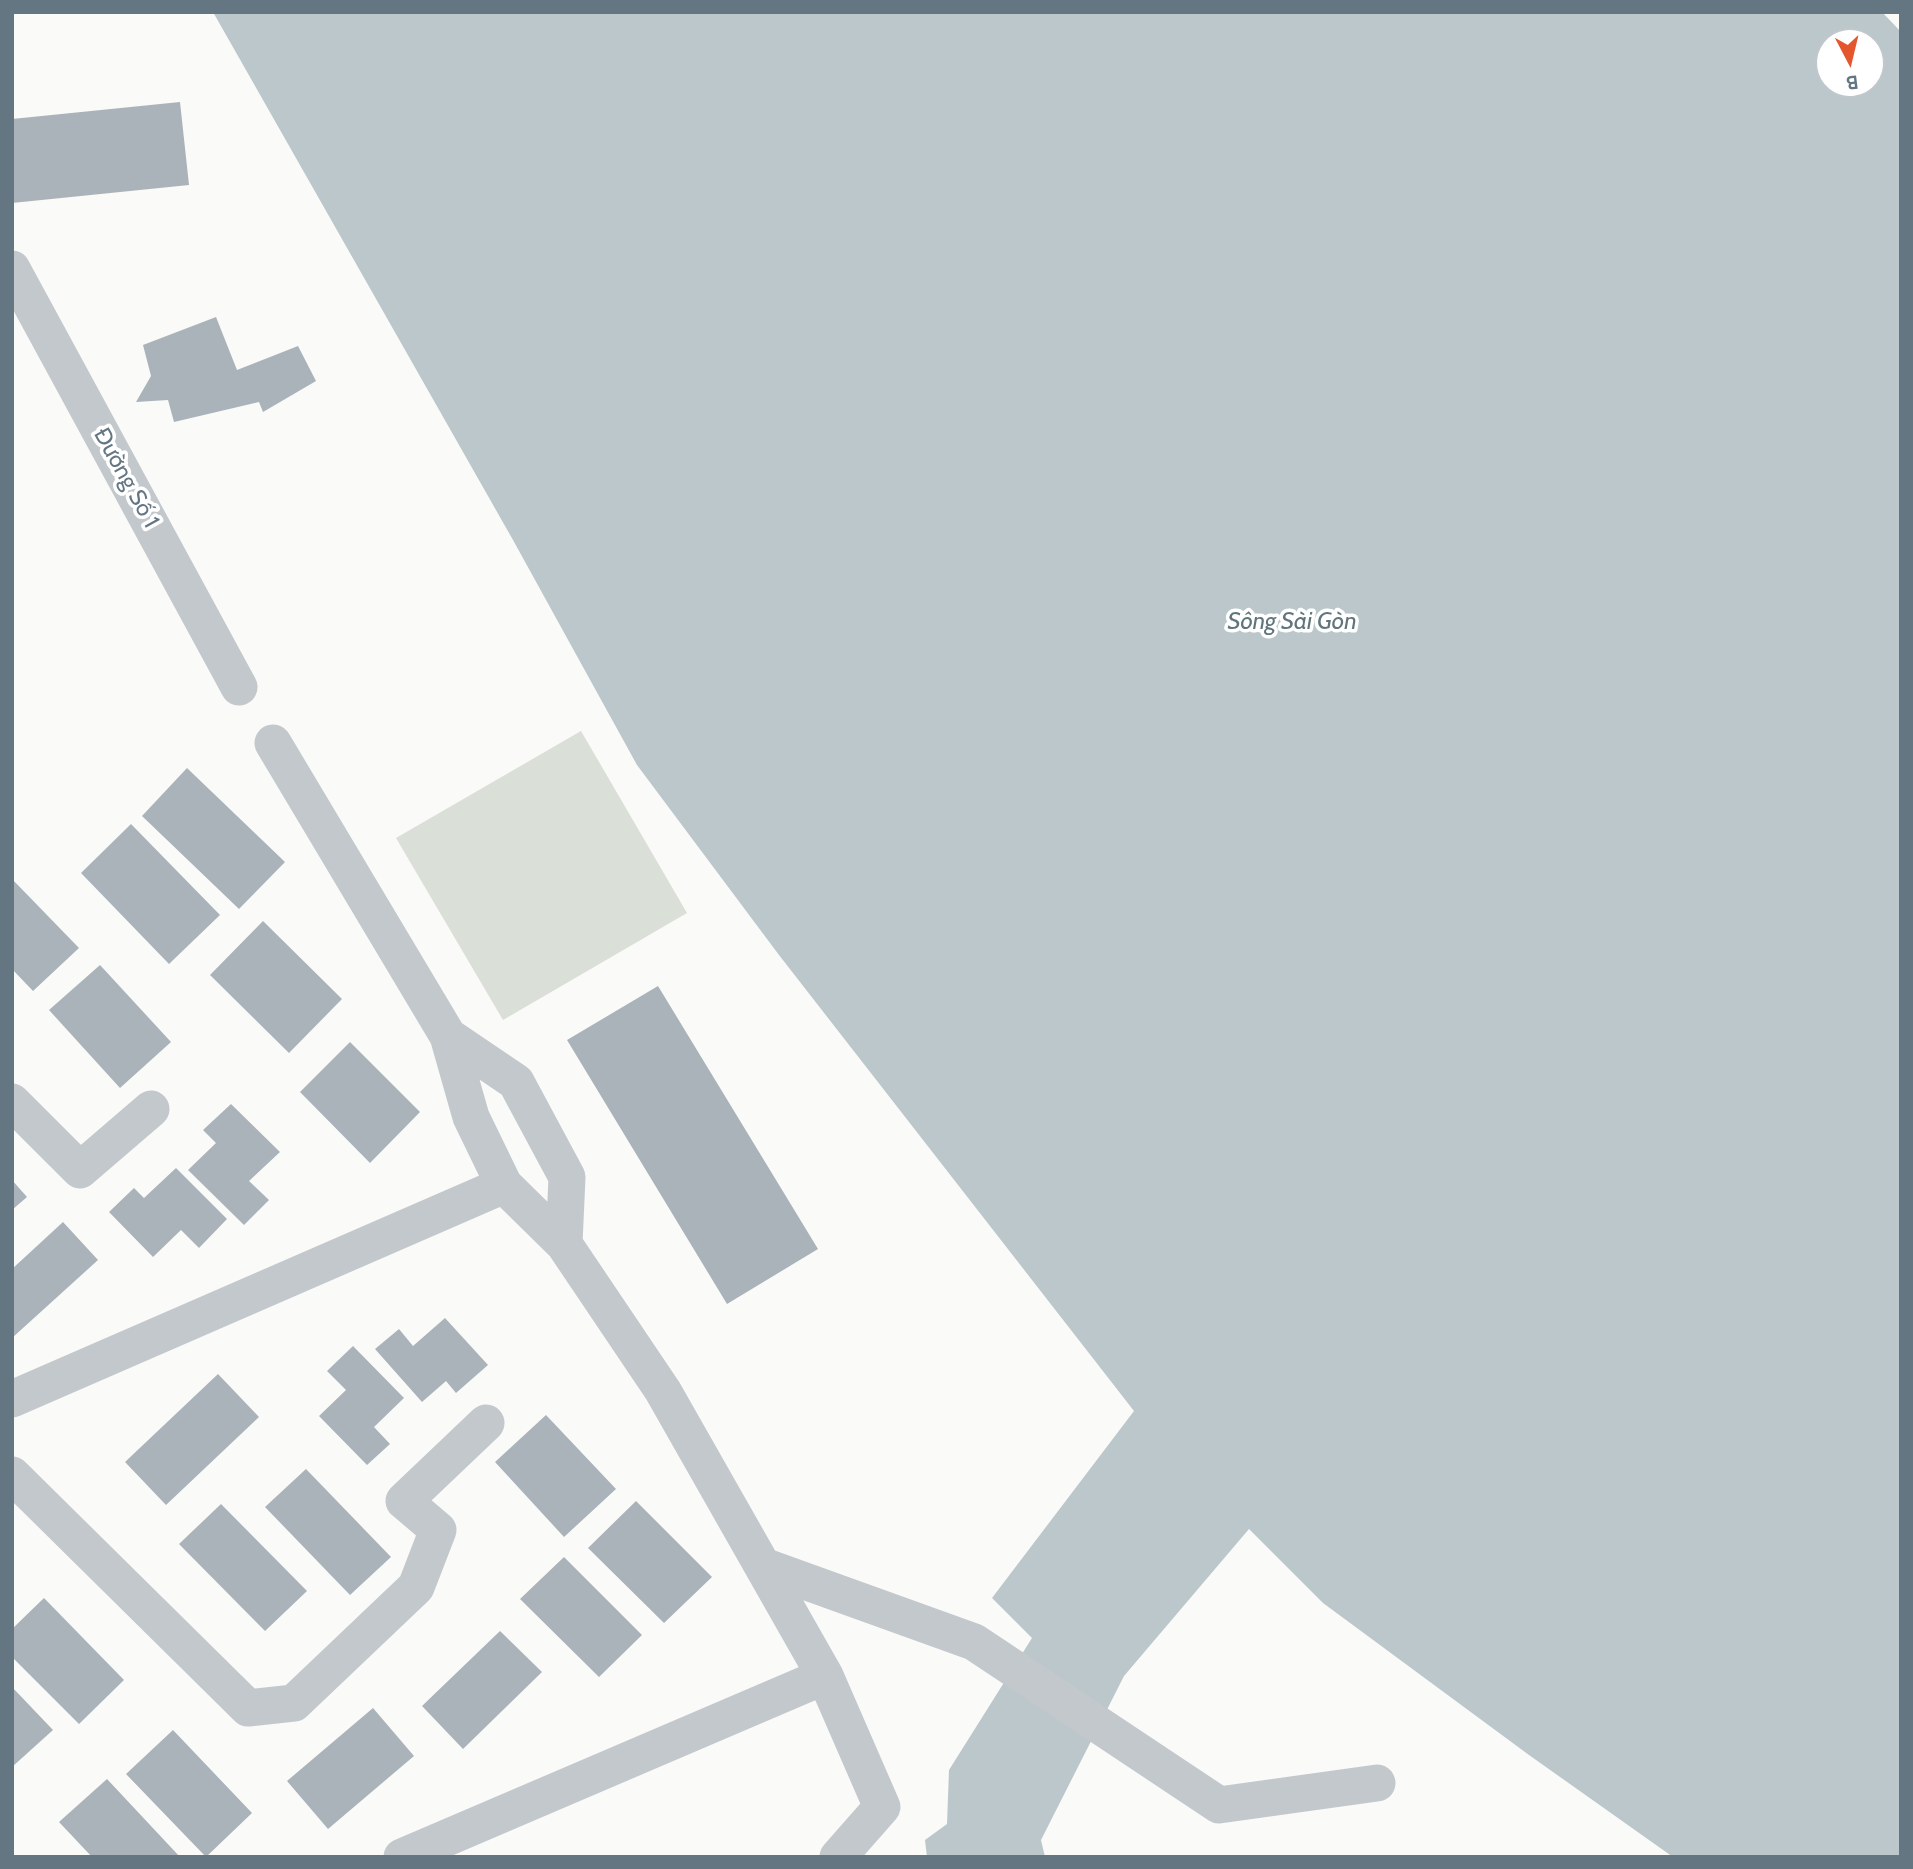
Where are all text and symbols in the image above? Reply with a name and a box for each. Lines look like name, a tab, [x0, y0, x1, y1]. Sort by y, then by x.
north arrow	[1815, 28, 1885, 98]
text: B	[1845, 70, 1860, 94]
street label: Đường Số 1	[87, 423, 165, 533]
water label: Sông Sài Gòn	[1228, 608, 1356, 636]

